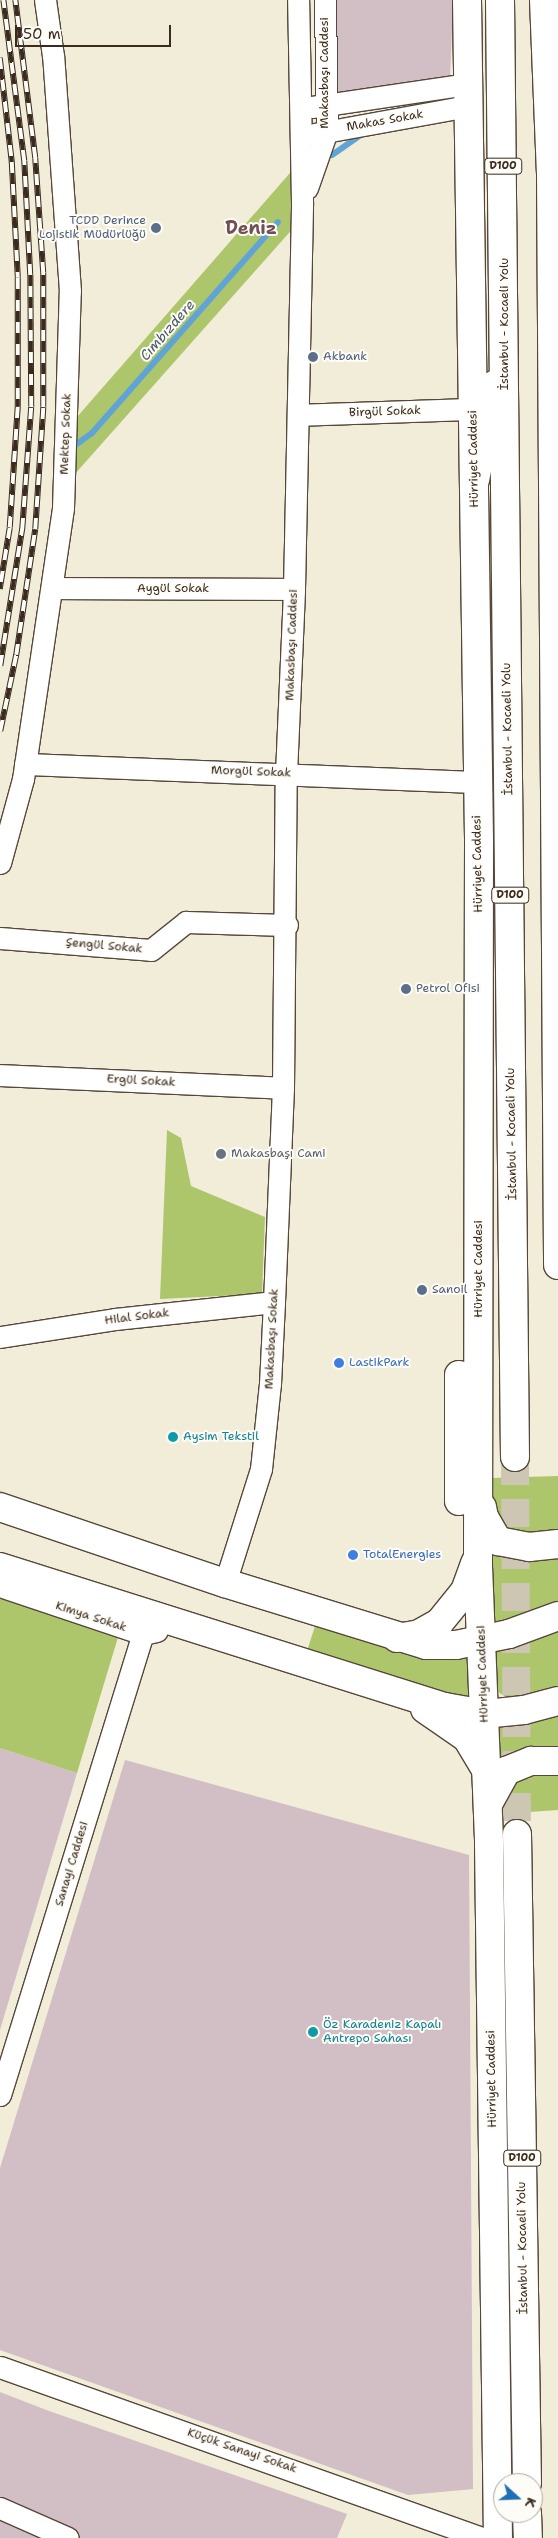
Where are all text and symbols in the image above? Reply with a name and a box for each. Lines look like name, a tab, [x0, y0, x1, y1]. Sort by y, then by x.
scale bar	[18, 15, 174, 47]
street label: Makasbaşı Caddesi	[318, 17, 332, 129]
text: 50 m	[23, 24, 61, 44]
street label: Makas Sokak	[346, 107, 424, 135]
road number: D100	[483, 158, 523, 175]
place label: TCDD Derince Lojistik Müdürlüğü	[39, 214, 146, 242]
district label: Deniz	[225, 217, 277, 239]
marker: TCDD Derince Lojistik Müdürlüğü	[150, 222, 162, 234]
street label: İstanbul - Kocaeli Yolu	[498, 258, 512, 390]
water label: Cımbızdere	[136, 296, 198, 364]
place label: Akbank	[323, 350, 367, 364]
marker: Akbank	[307, 351, 319, 363]
street label: Mektep Sokak	[57, 393, 75, 475]
street label: Birgül Sokak	[349, 404, 421, 420]
street label: Hürriyet Caddesi	[466, 410, 482, 508]
street label: Aygül Sokak	[137, 582, 209, 596]
street label: Makasbaşı Caddesi	[283, 589, 301, 701]
street label: İstanbul - Kocaeli Yolu	[500, 663, 516, 795]
street label: Morgül Sokak	[211, 763, 291, 781]
street label: Hürriyet Caddesi	[470, 815, 486, 913]
road number: D100	[490, 886, 530, 904]
street label: Şengül Sokak	[65, 935, 143, 957]
place label: Petrol Ofisi	[416, 982, 480, 996]
marker: Petrol Ofisi	[400, 983, 412, 995]
street label: İstanbul - Kocaeli Yolu	[504, 1068, 520, 1200]
street label: Ergül Sokak	[106, 1072, 176, 1090]
place label: Makasbaşı Cami	[231, 1147, 326, 1161]
marker: Makasbaşı Cami	[215, 1148, 227, 1160]
street label: Hürriyet Caddesi	[472, 1220, 486, 1318]
place label: Sanoil	[432, 1283, 467, 1297]
marker: Sanoil	[416, 1284, 428, 1296]
street label: Makasbaşı Sokak	[262, 1288, 282, 1390]
street label: Hilal Sokak	[104, 1306, 170, 1328]
place label: LastikPark	[349, 1356, 409, 1370]
marker: LastikPark	[333, 1357, 345, 1369]
place label: Aysim Tekstil	[183, 1430, 259, 1444]
marker: Aysim Tekstil	[167, 1431, 179, 1443]
place label: TotalEnergies	[363, 1548, 441, 1562]
marker: TotalEnergies	[347, 1549, 359, 1561]
street label: Kimya Sokak	[54, 1599, 128, 1635]
street label: Hürriyet Caddesi	[474, 1625, 492, 1723]
street label: Sanayi Caddesi	[52, 1820, 92, 1908]
place label: Öz Karadeniz Kapalı Antrepo Sahası	[323, 2018, 442, 2046]
marker: Öz Karadeniz Kapalı Antrepo Sahası	[307, 2026, 319, 2038]
street label: Hürriyet Caddesi	[484, 2030, 500, 2128]
road number: D100	[502, 2150, 542, 2166]
street label: İstanbul - Kocaeli Yolu	[515, 2182, 531, 2314]
street label: Küçük Sanayi Sokak	[185, 2425, 299, 2477]
north arrow	[493, 2473, 543, 2523]
text: K	[521, 2495, 541, 2510]

